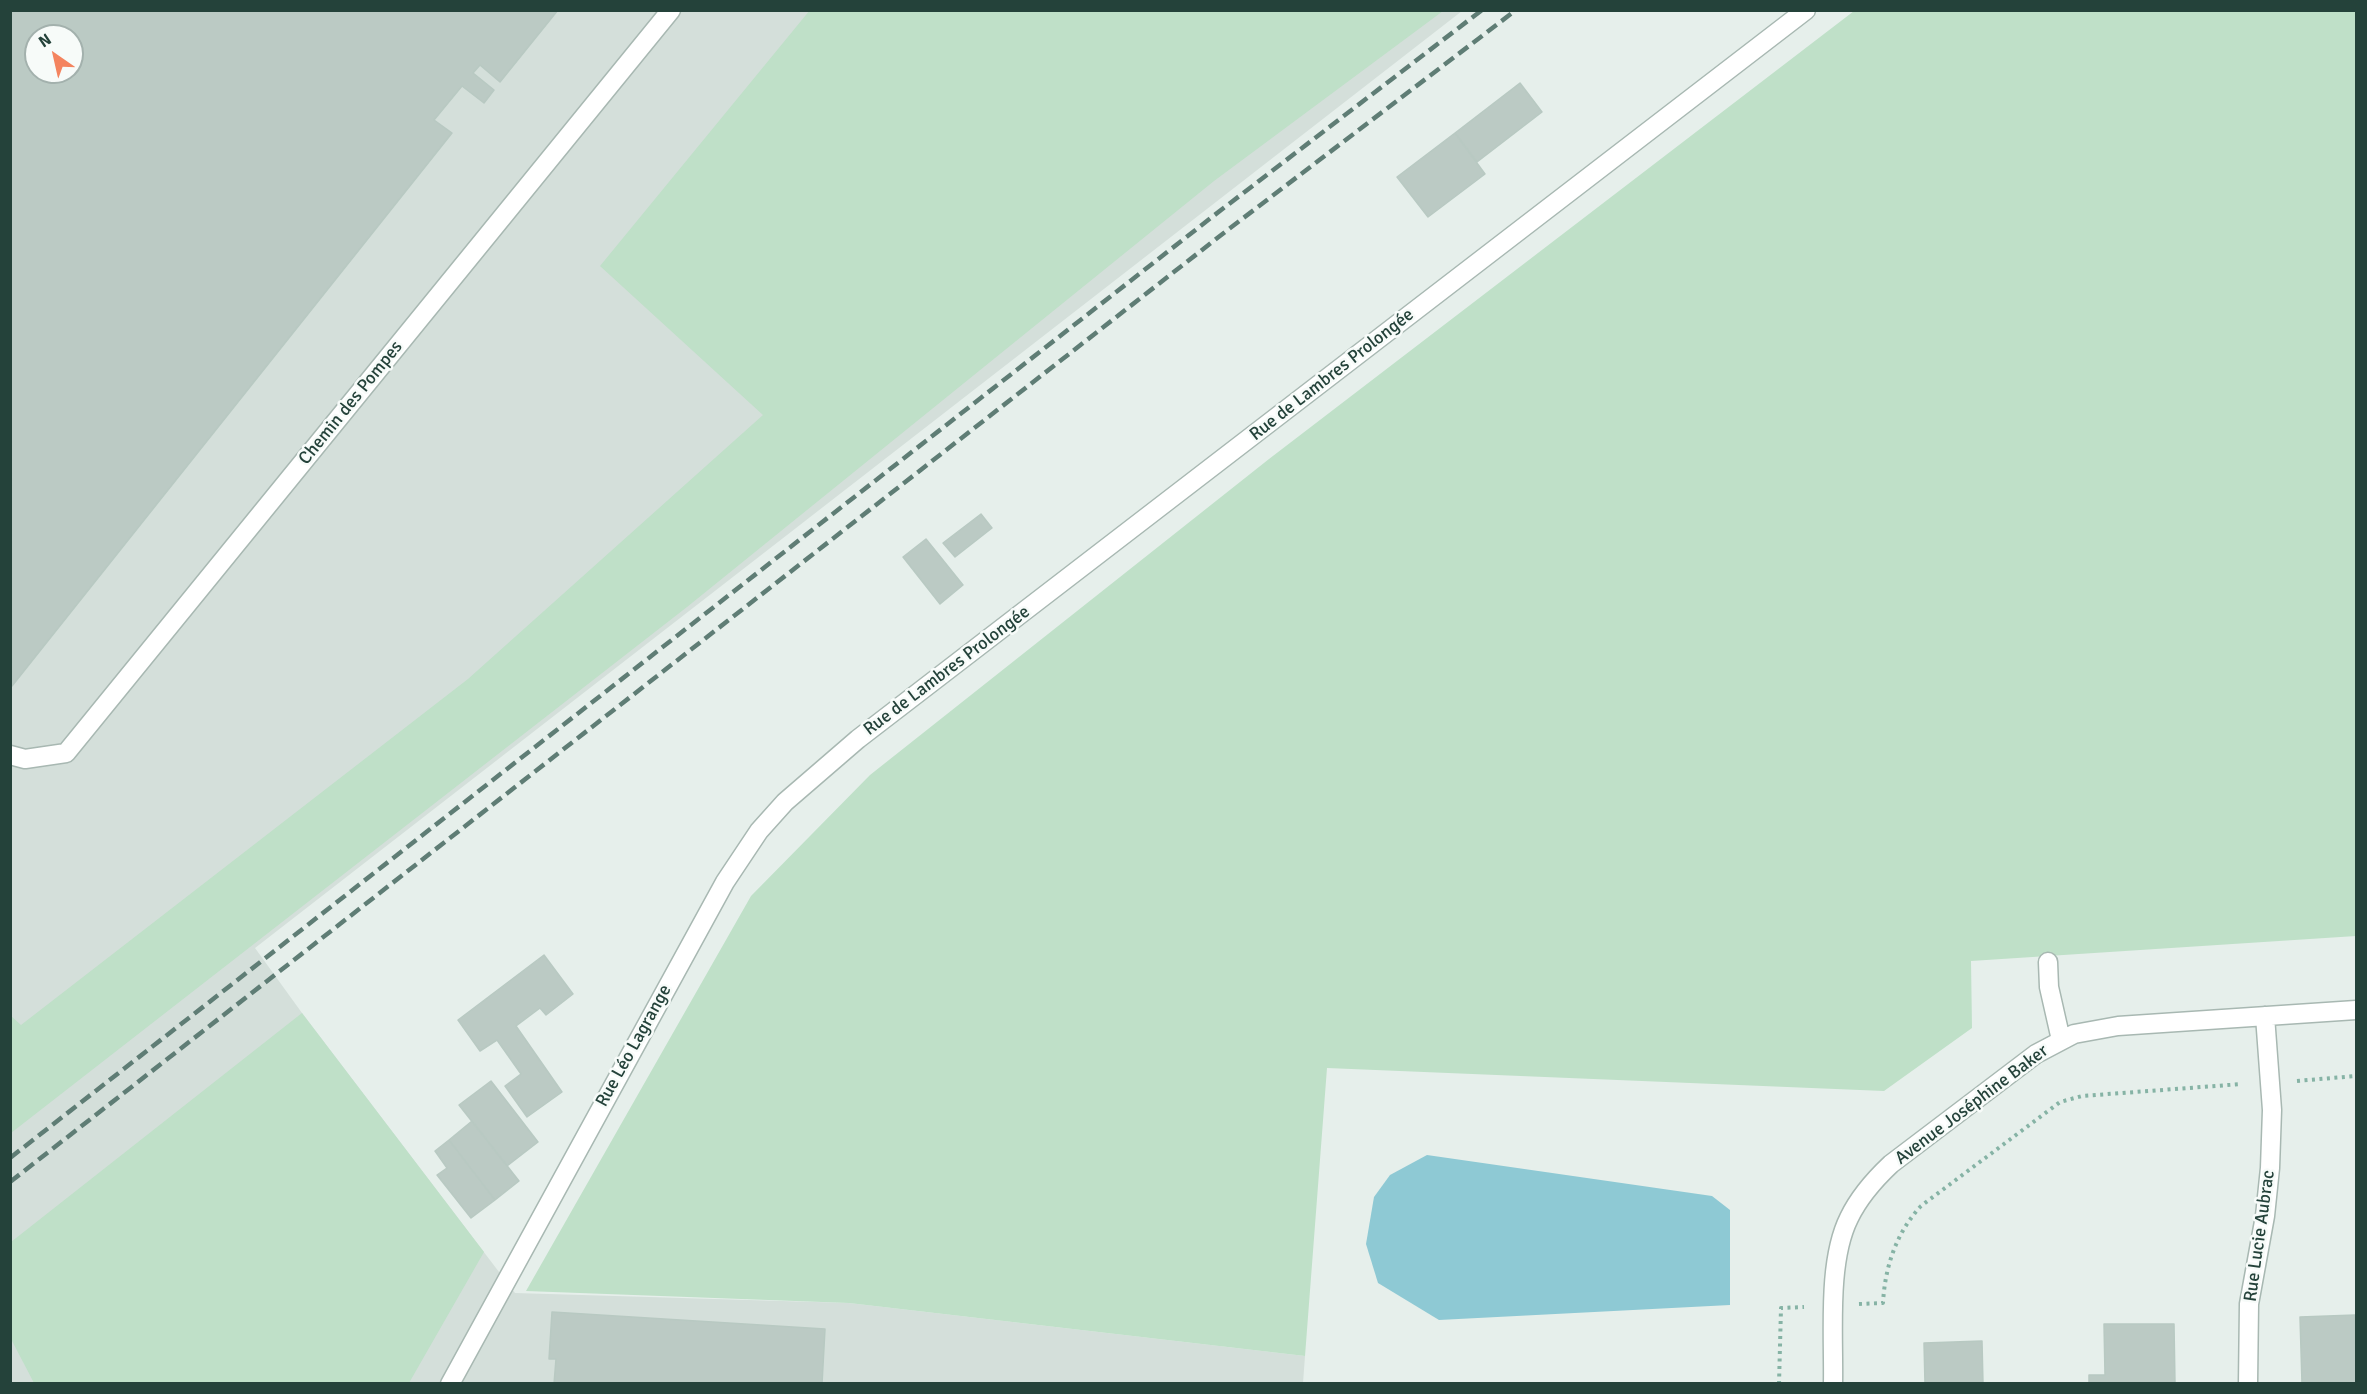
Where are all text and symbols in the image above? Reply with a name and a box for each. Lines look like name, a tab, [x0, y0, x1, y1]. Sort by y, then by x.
north arrow	[24, 24, 84, 84]
text: N	[35, 29, 55, 52]
street label: Rue de Lambres Prolongée	[1246, 304, 1418, 446]
street label: Chemin des Pompes	[294, 337, 408, 469]
street label: Rue de Lambres Prolongée	[860, 601, 1034, 741]
street label: Rue Léo Lagrange	[592, 981, 676, 1111]
street label: Avenue Joséphine Baker	[1891, 1040, 2053, 1170]
street label: Rue Lucie Aubrac	[2240, 1169, 2280, 1303]

